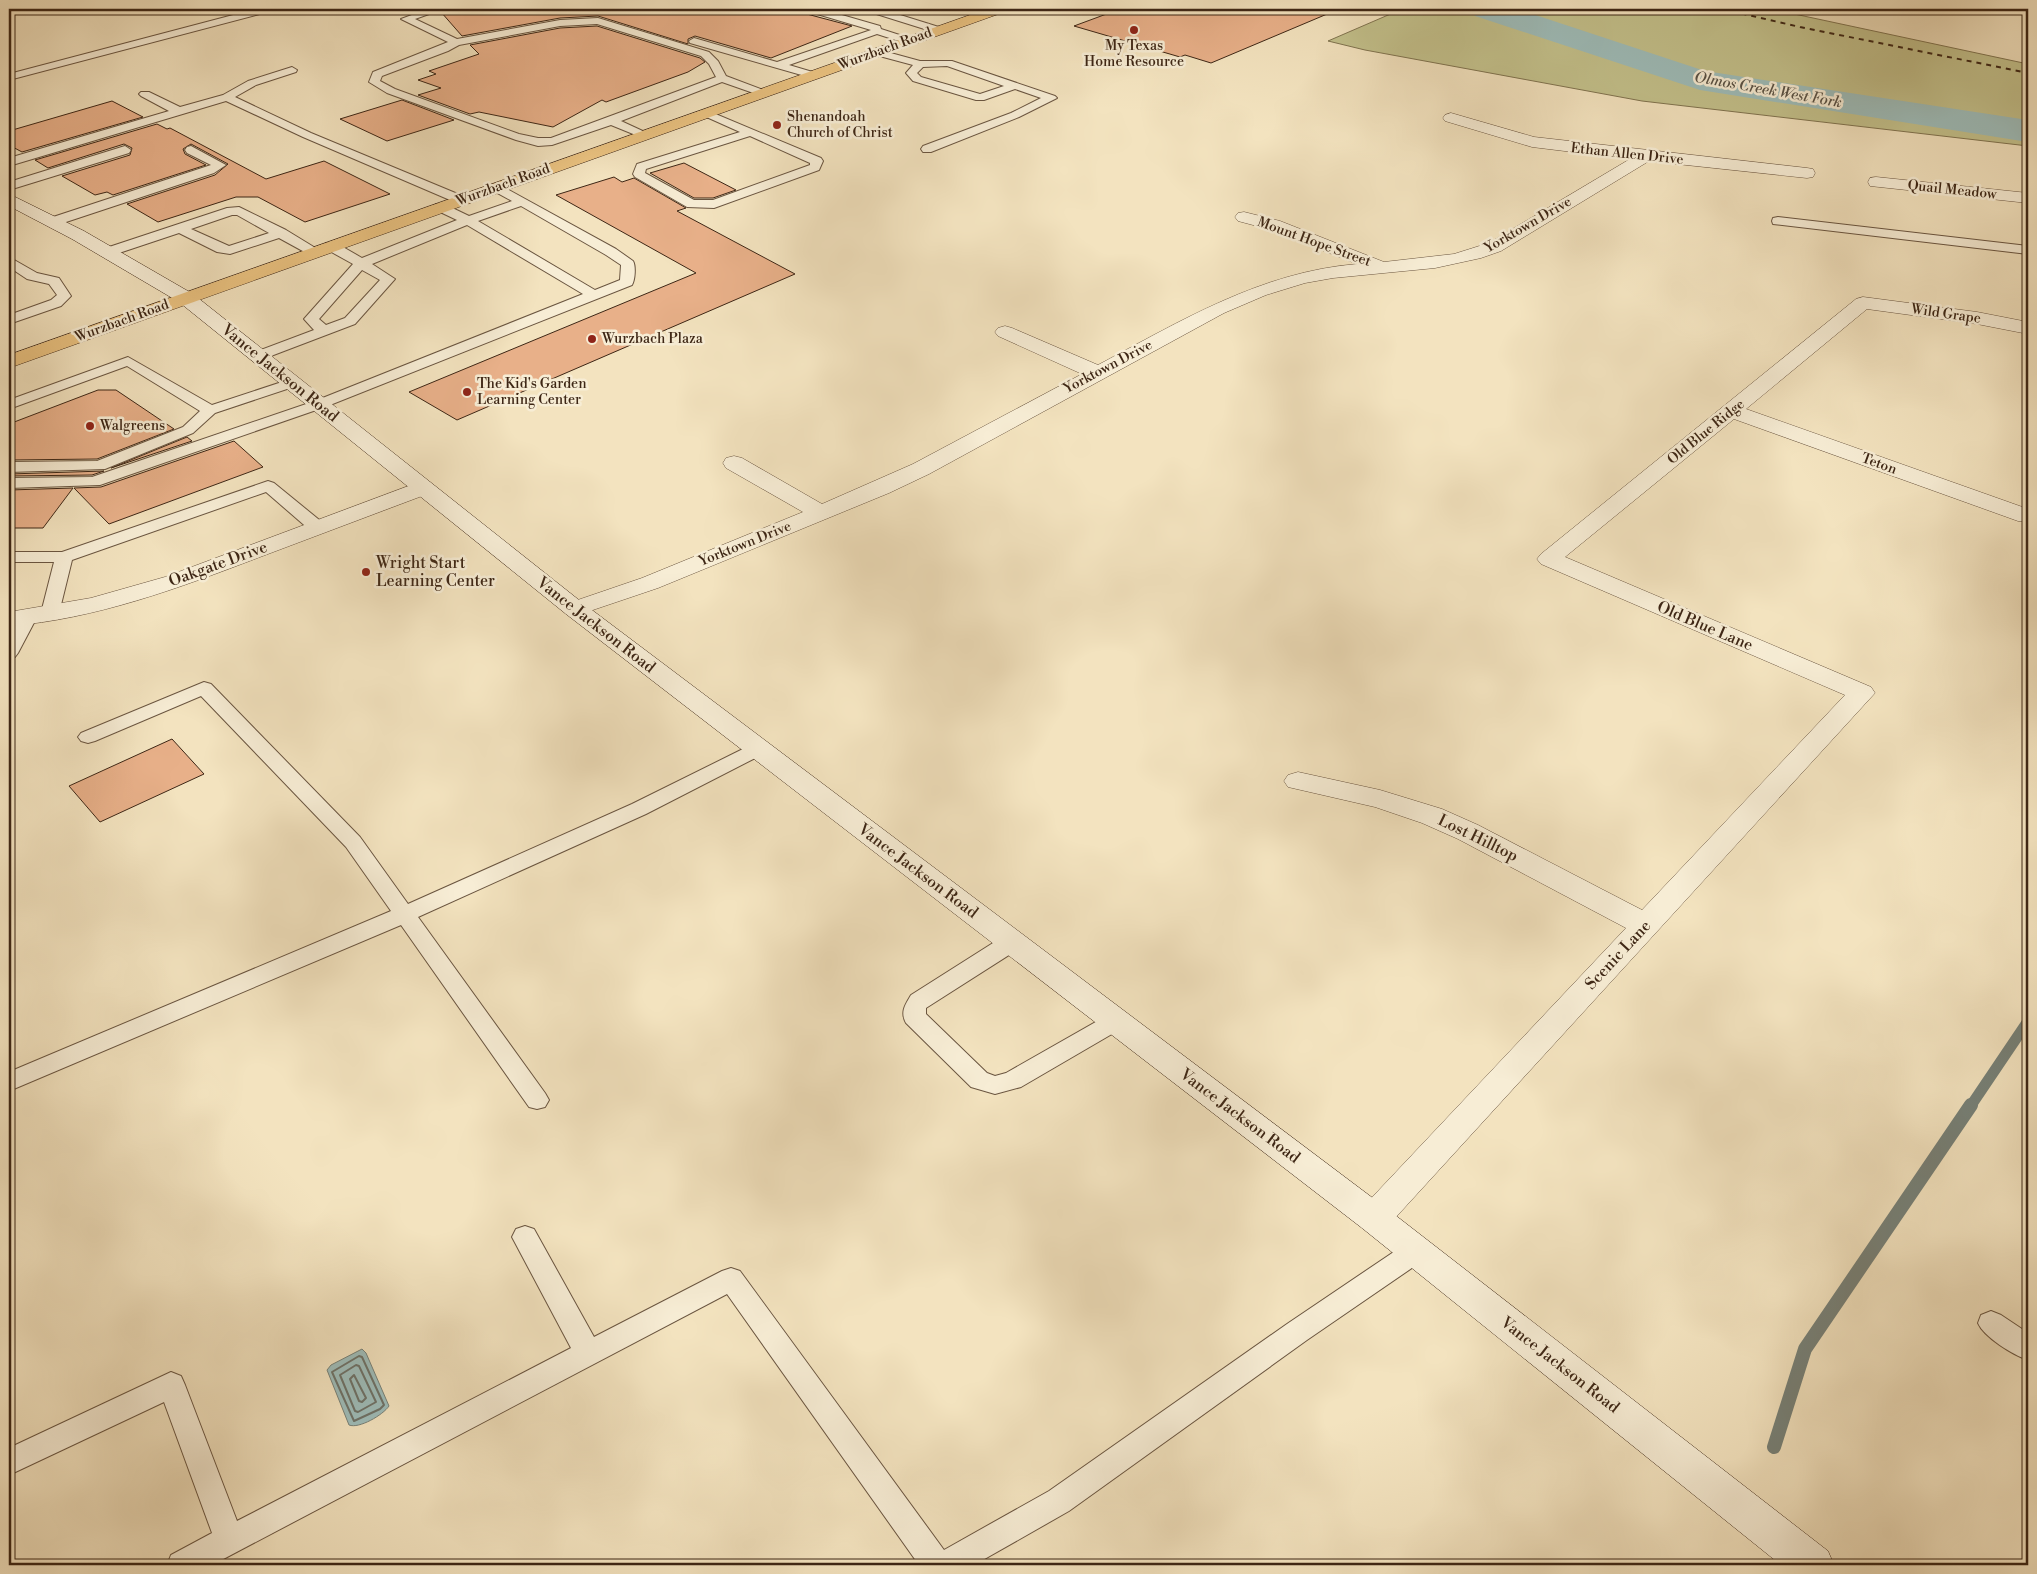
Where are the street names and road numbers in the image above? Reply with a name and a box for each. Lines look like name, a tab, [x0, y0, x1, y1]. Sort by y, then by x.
street label: Wurzbach Road	[835, 24, 935, 75]
street label: Ethan Allen Drive	[1570, 139, 1684, 169]
street label: Wurzbach Road	[453, 160, 553, 211]
street label: Quail Meadow	[1907, 176, 1998, 204]
street label: Yorktown Drive	[1480, 193, 1575, 258]
street label: Mount Hope Street	[1255, 213, 1373, 271]
street label: Wurzbach Road	[72, 296, 172, 347]
street label: Wild Grape	[1909, 300, 1982, 328]
street label: Vance Jackson Road	[217, 319, 343, 426]
street label: Yorktown Drive	[1060, 336, 1156, 398]
street label: Old Blue Ridge	[1664, 395, 1748, 469]
street label: Teton	[1859, 449, 1900, 479]
street label: Yorktown Drive	[695, 517, 794, 571]
street label: Oakgate Drive	[166, 537, 270, 591]
street label: Vance Jackson Road	[532, 572, 659, 678]
street label: Old Blue Lane	[1654, 597, 1756, 655]
street label: Lost Hilltop	[1435, 810, 1521, 866]
street label: Vance Jackson Road	[853, 819, 982, 923]
street label: Scenic Lane	[1581, 916, 1655, 994]
street label: Vance Jackson Road	[1175, 1064, 1304, 1168]
street label: Vance Jackson Road	[1496, 1312, 1623, 1418]

